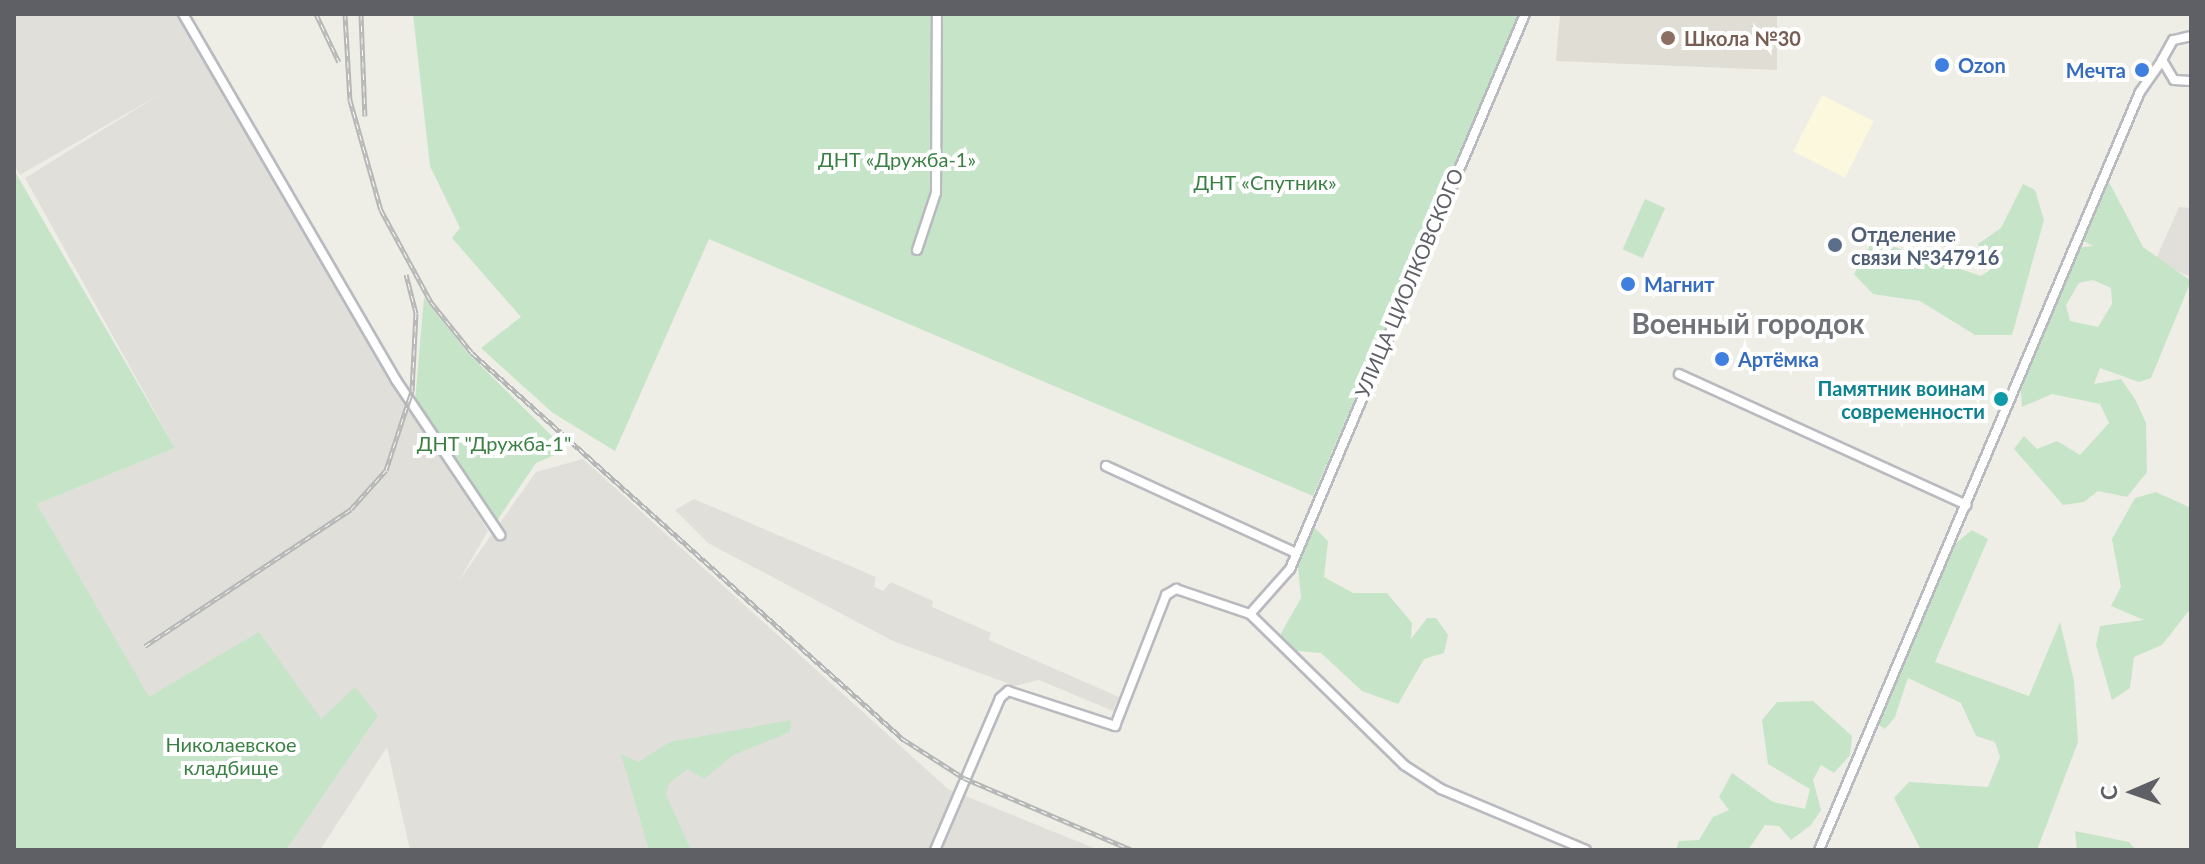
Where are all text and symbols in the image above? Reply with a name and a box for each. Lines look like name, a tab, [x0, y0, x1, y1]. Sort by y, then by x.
place label: Школа №30	[1684, 26, 1801, 50]
marker: Школа №30	[1659, 29, 1677, 47]
place label: Ozon	[1958, 53, 2006, 77]
marker: Ozon	[1933, 56, 1951, 74]
place label: Мечта	[2066, 58, 2126, 82]
marker: Мечта	[2133, 61, 2151, 79]
park label: ДНТ «Дружба-1»	[818, 147, 976, 171]
street label: УЛИЦА ЦИОЛКОВСКОГО	[1350, 165, 1468, 401]
park label: ДНТ «Спутник»	[1193, 170, 1337, 194]
place label: Отделение связи №347916	[1851, 222, 1999, 269]
marker: Отделение связи №347916	[1826, 236, 1844, 254]
place label: Магнит	[1644, 272, 1715, 296]
marker: Магнит	[1619, 275, 1637, 293]
district label: Военный городок	[1632, 306, 1864, 340]
place label: Артёмка	[1738, 347, 1819, 371]
marker: Артёмка	[1713, 350, 1731, 368]
place label: Памятник воинам современности	[1818, 376, 1985, 423]
marker: Памятник воинам современности	[1992, 390, 2010, 408]
park label: ДНТ "Дружба-1"	[417, 431, 571, 455]
park label: Николаевское кладбище	[165, 733, 297, 780]
north arrow	[2093, 752, 2173, 832]
text: С	[2095, 785, 2122, 801]

